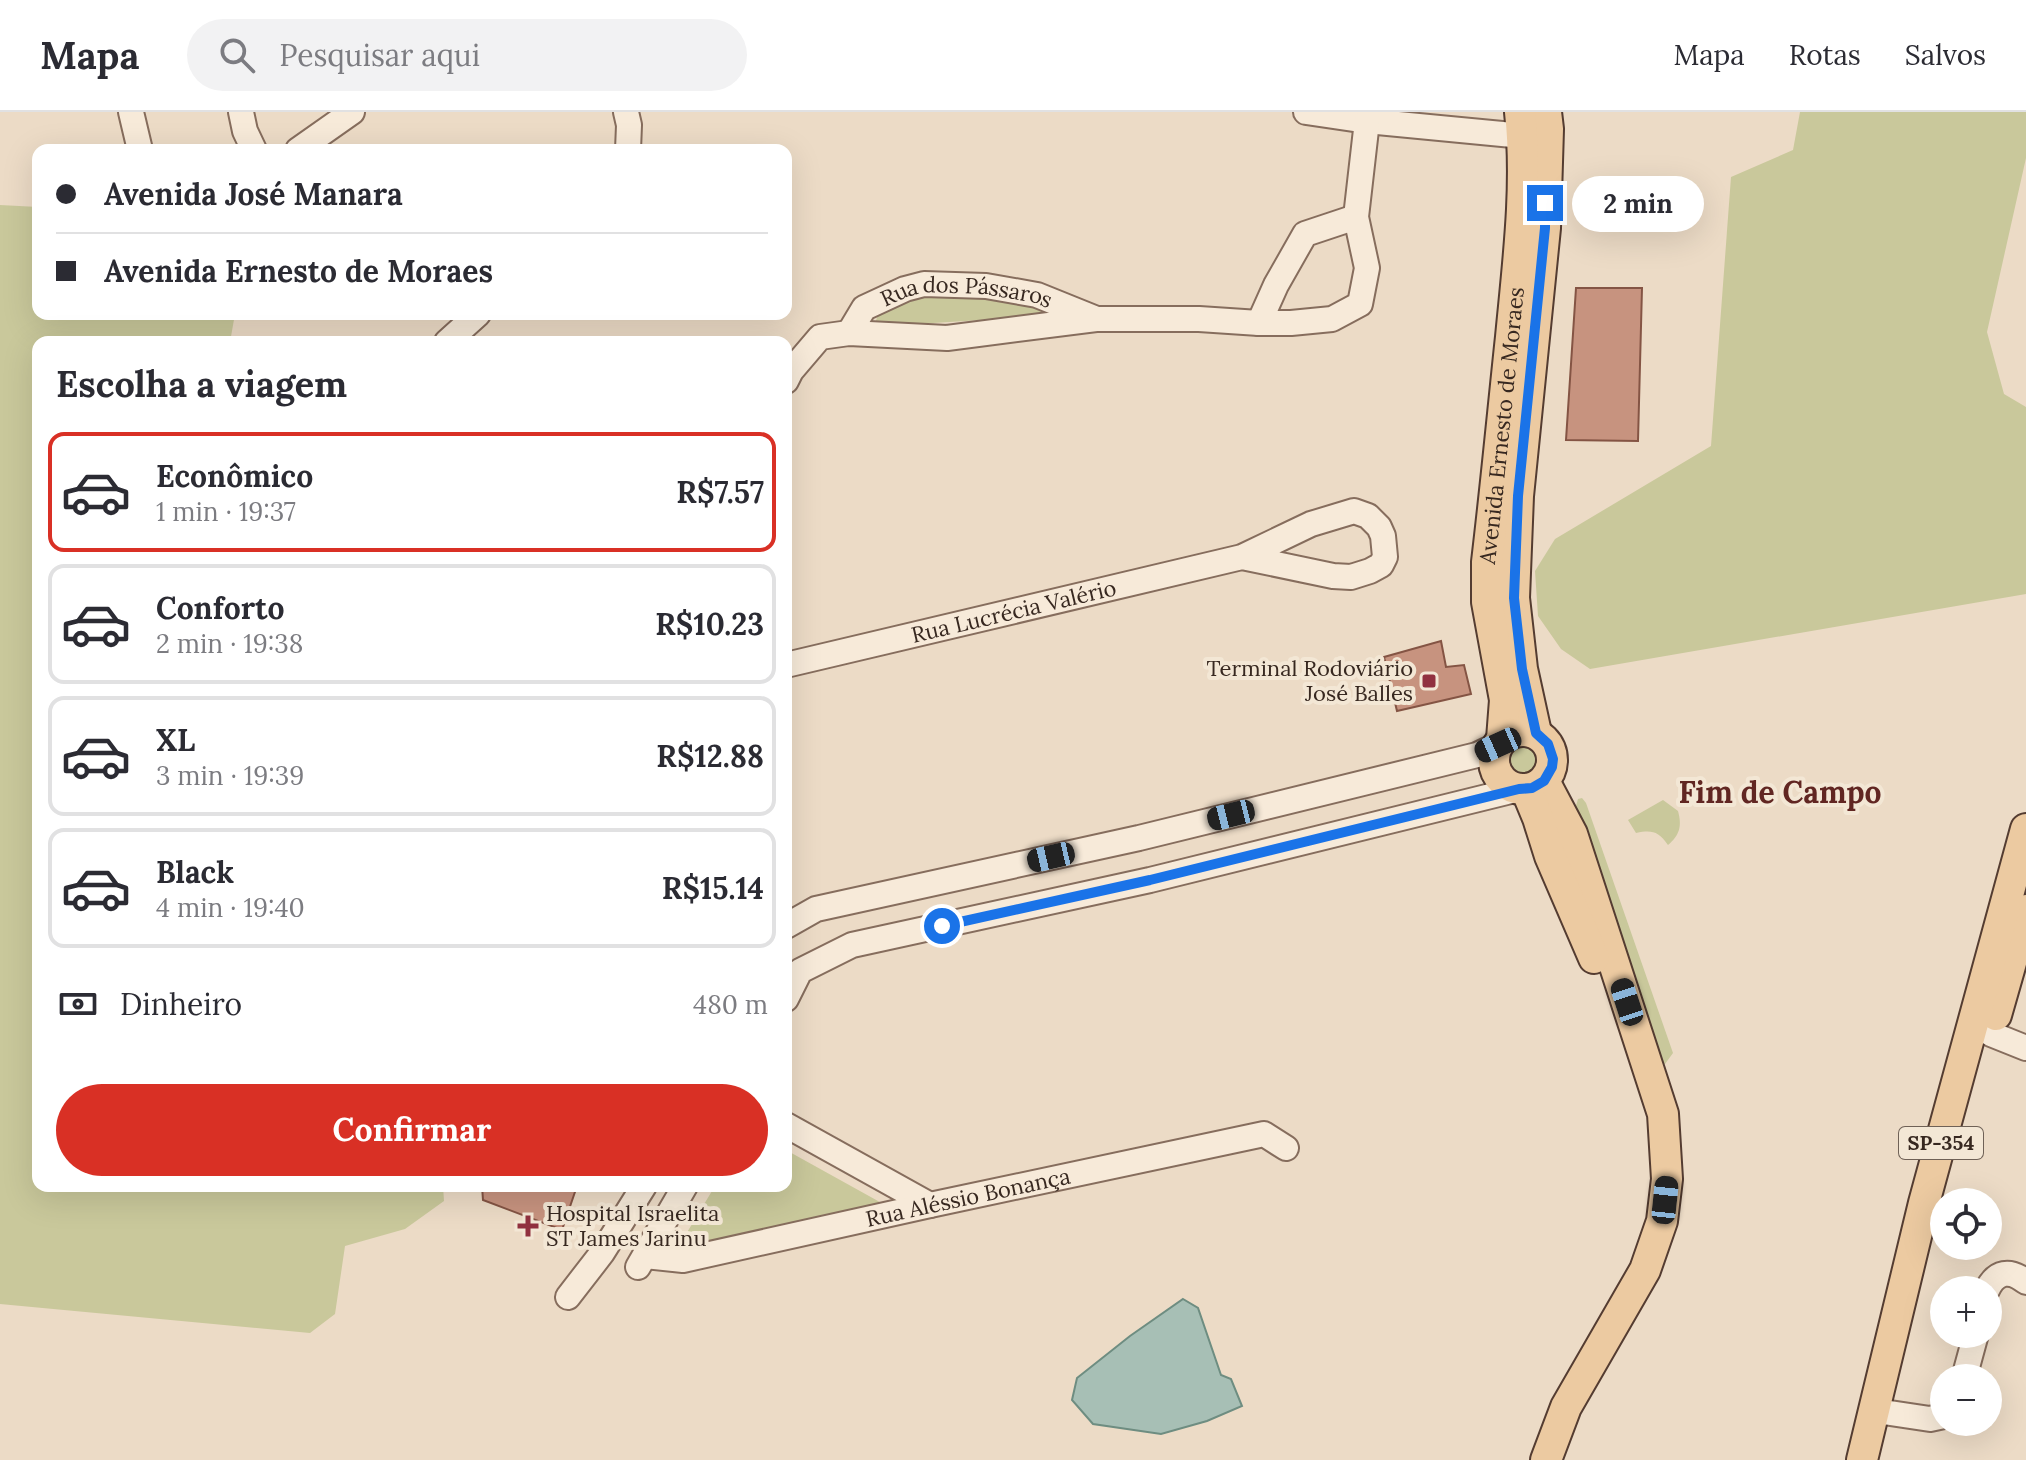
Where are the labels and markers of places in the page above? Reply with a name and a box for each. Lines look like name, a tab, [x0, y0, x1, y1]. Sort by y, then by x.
place label: Terminal Rodoviário José Balles	[1207, 654, 1413, 707]
marker: Terminal Rodoviário José Balles	[1420, 672, 1438, 690]
place label: Hospital Israelita ST James Jarinu	[546, 1199, 719, 1252]
marker: Hospital Israelita ST James Jarinu	[517, 1215, 539, 1237]

